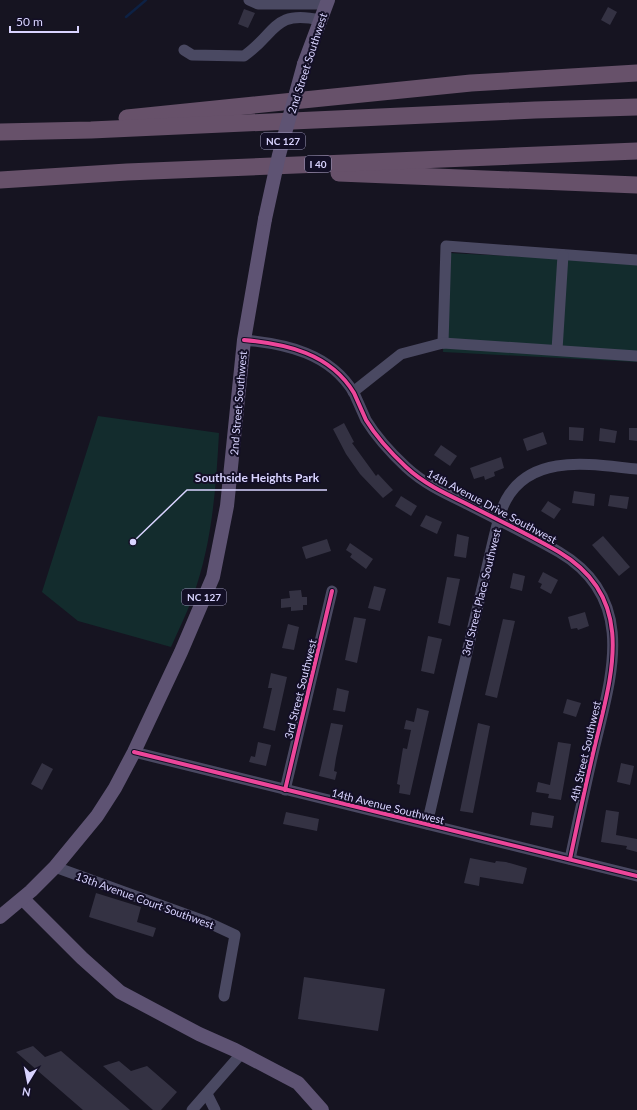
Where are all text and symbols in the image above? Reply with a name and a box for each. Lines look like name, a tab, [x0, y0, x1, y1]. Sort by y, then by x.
scale bar	[10, 8, 78, 34]
street label: 2nd Street Southwest	[285, 11, 329, 115]
text: 50 m	[16, 14, 43, 29]
road number: NC 127	[261, 133, 305, 149]
road number: I 40	[305, 156, 331, 172]
street label: 2nd Street Southwest	[227, 350, 249, 456]
callout: Southside Heights Park	[187, 466, 327, 490]
street label: 14th Avenue Drive Southwest	[425, 466, 559, 546]
text: Southside Heights Park	[195, 470, 320, 485]
street label: 3rd Street Place Southwest	[459, 527, 503, 657]
road number: NC 127	[182, 589, 226, 605]
street label: 3rd Street Southwest	[281, 638, 319, 740]
street label: 4th Street Southwest	[567, 700, 603, 802]
street label: 14th Avenue Southwest	[330, 786, 446, 826]
street label: 13th Avenue Court Southwest	[74, 869, 216, 931]
north arrow	[8, 1062, 48, 1102]
text: N	[21, 1085, 31, 1099]

